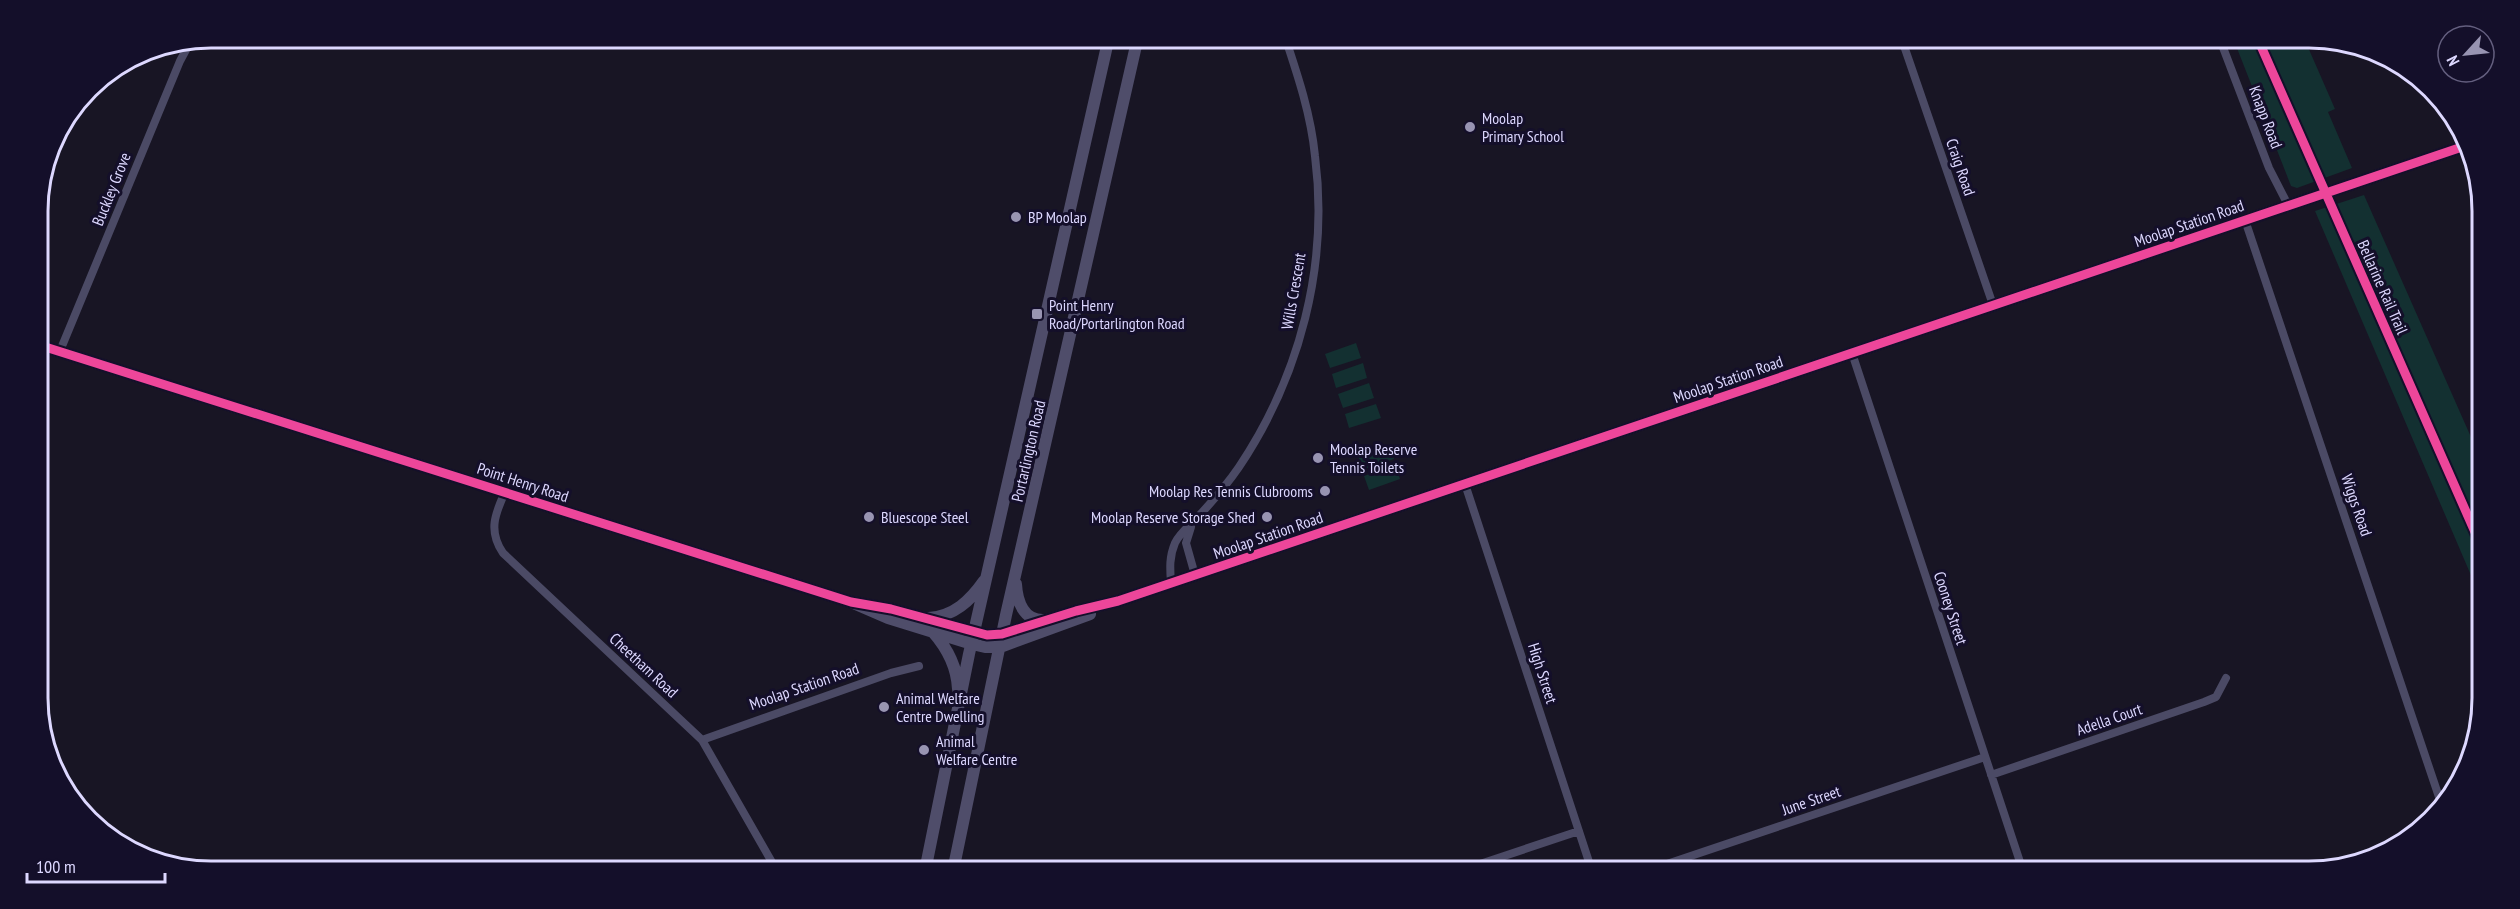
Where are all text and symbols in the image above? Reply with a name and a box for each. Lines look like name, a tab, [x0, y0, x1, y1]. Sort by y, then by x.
north arrow	[2436, 24, 2496, 84]
text: N	[2442, 52, 2464, 69]
street label: Knapp Road	[2245, 83, 2287, 151]
place label: Moolap Primary School	[1482, 108, 1564, 146]
marker: Moolap Primary School	[1463, 120, 1477, 134]
street label: Craig Road	[1942, 136, 1980, 198]
street label: Buckley Grove	[87, 149, 135, 229]
street label: Moolap Station Road	[2132, 195, 2247, 251]
place label: BP Moolap	[1028, 207, 1087, 227]
marker: BP Moolap	[1009, 210, 1023, 224]
street label: Bellarine Rail Trail	[2353, 237, 2413, 337]
street label: Wills Crescent	[1276, 251, 1310, 331]
place label: Point Henry Road/Portarlington Road	[1049, 295, 1185, 333]
marker: Point Henry Road/Portarlington Road	[1030, 307, 1044, 321]
street label: Moolap Station Road	[1671, 351, 1786, 407]
street label: Portarlington Road	[1007, 398, 1049, 504]
place label: Moolap Reserve Tennis Toilets	[1330, 439, 1417, 477]
marker: Moolap Reserve Tennis Toilets	[1311, 451, 1325, 465]
street label: Point Henry Road	[475, 458, 571, 506]
street label: Wiggs Road	[2337, 471, 2377, 539]
place label: Moolap Res Tennis Clubrooms	[1149, 481, 1313, 501]
marker: Moolap Res Tennis Clubrooms	[1318, 484, 1332, 498]
place label: Bluescope Steel	[881, 507, 969, 527]
place label: Moolap Reserve Storage Shed	[1091, 507, 1255, 527]
street label: Moolap Station Road	[1211, 507, 1326, 563]
marker: Bluescope Steel	[862, 510, 876, 524]
marker: Moolap Reserve Storage Shed	[1260, 510, 1274, 524]
street label: Cooney Street	[1930, 569, 1972, 648]
street label: Cheetham Road	[606, 628, 682, 702]
street label: High Street	[1524, 640, 1562, 706]
street label: Moolap Station Road	[747, 658, 862, 714]
place label: Animal Welfare Centre Dwelling	[896, 688, 984, 726]
street label: Adella Court	[2073, 698, 2145, 740]
marker: Animal Welfare Centre Dwelling	[877, 700, 891, 714]
place label: Animal Welfare Centre	[936, 731, 1017, 769]
marker: Animal Welfare Centre	[917, 743, 931, 757]
street label: June Street	[1778, 780, 1844, 820]
scale bar	[27, 846, 165, 884]
text: 100 m	[36, 855, 76, 878]

